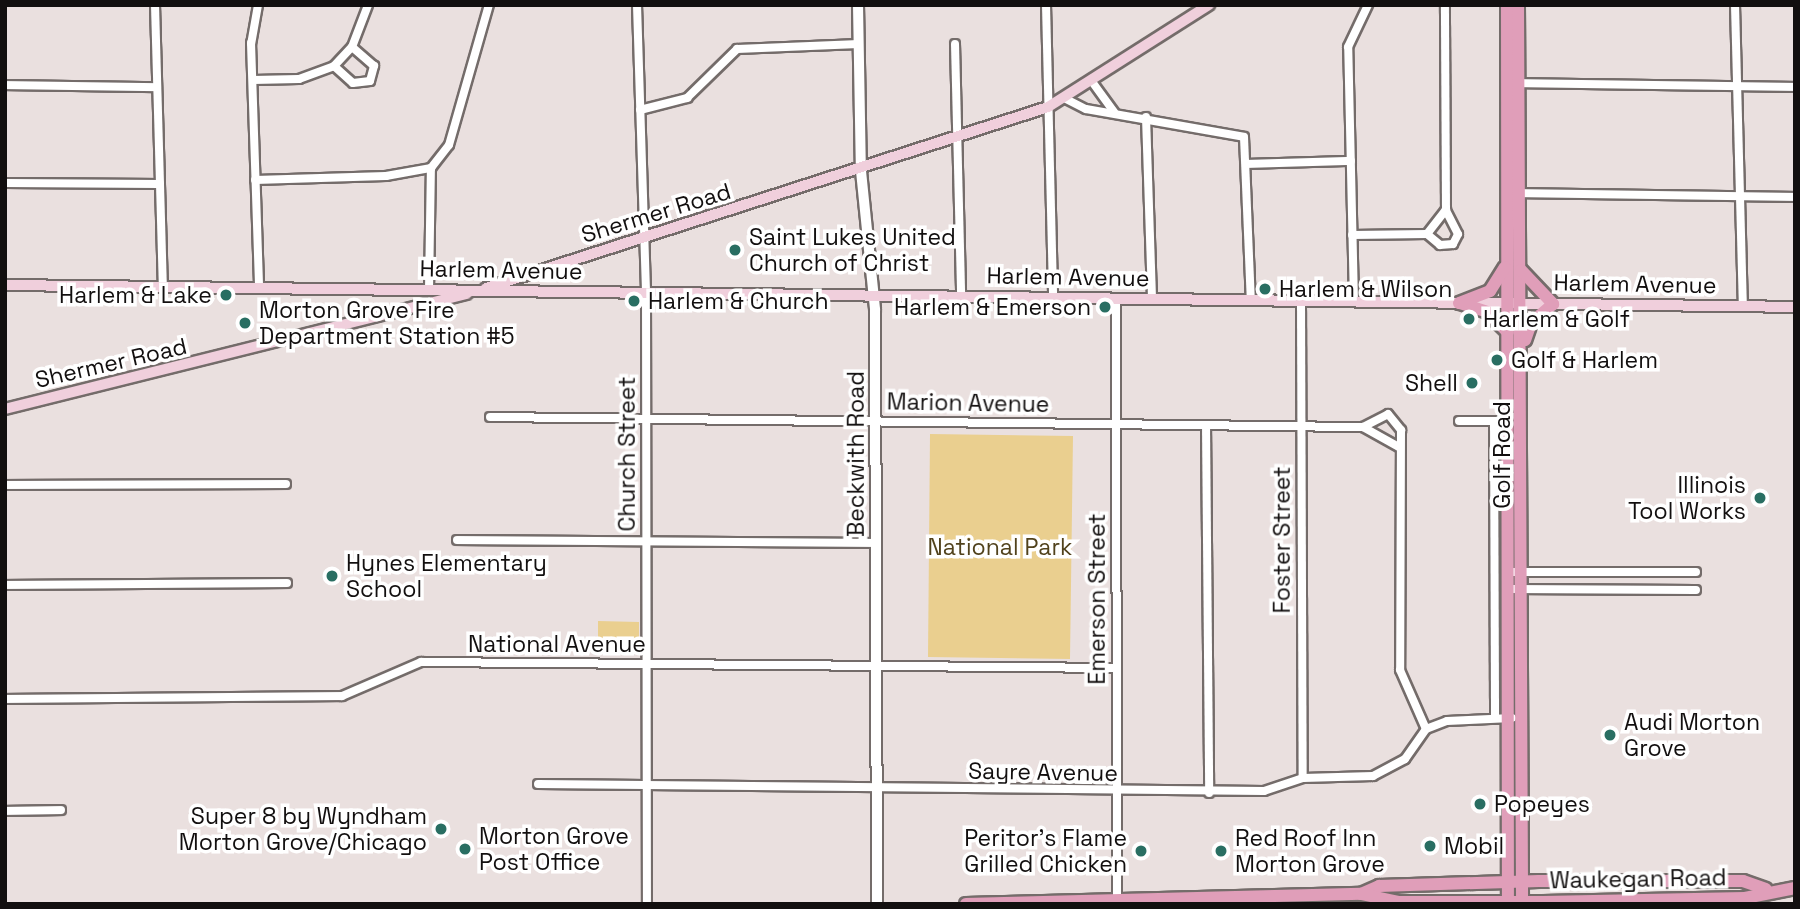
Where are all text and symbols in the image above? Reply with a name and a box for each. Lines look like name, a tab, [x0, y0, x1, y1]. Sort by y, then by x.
street label: Shermer Road	[578, 177, 734, 249]
place label: Saint Lukes United Church of Christ	[749, 223, 956, 277]
marker: Saint Lukes United Church of Christ	[727, 242, 743, 258]
street label: Harlem Avenue	[419, 255, 583, 285]
street label: Harlem Avenue	[986, 262, 1150, 292]
street label: Harlem Avenue	[1553, 269, 1717, 299]
place label: Harlem & Wilson	[1279, 275, 1453, 303]
place label: Harlem & Lake	[59, 281, 212, 309]
marker: Harlem & Wilson	[1257, 281, 1273, 297]
marker: Harlem & Lake	[218, 287, 234, 303]
place label: Harlem & Church	[648, 287, 829, 315]
marker: Harlem & Church	[626, 293, 642, 309]
place label: Harlem & Emerson	[894, 293, 1091, 321]
place label: Morton Grove Fire Department Station #5	[259, 296, 515, 350]
marker: Harlem & Emerson	[1097, 299, 1113, 315]
place label: Harlem & Golf	[1483, 305, 1630, 333]
marker: Harlem & Golf	[1461, 311, 1477, 327]
marker: Morton Grove Fire Department Station #5	[237, 315, 253, 331]
street label: Shermer Road	[32, 332, 190, 394]
place label: Golf & Harlem	[1511, 346, 1658, 374]
marker: Golf & Harlem	[1489, 352, 1505, 368]
place label: Shell	[1405, 369, 1458, 397]
street label: Beckwith Road	[842, 371, 870, 537]
marker: Shell	[1464, 375, 1480, 391]
street label: Church Street	[613, 376, 641, 532]
street label: Marion Avenue	[886, 388, 1050, 418]
street label: Golf Road	[1488, 401, 1516, 509]
street label: Foster Street	[1268, 466, 1296, 614]
place label: Illinois Tool Works	[1628, 471, 1746, 525]
marker: Illinois Tool Works	[1752, 490, 1768, 506]
street label: Emerson Street	[1083, 513, 1111, 685]
park label: National Park	[928, 533, 1072, 561]
place label: Hynes Elementary School	[346, 549, 547, 603]
marker: Hynes Elementary School	[324, 568, 340, 584]
street label: National Avenue	[468, 630, 646, 658]
place label: Audi Morton Grove	[1624, 708, 1760, 762]
marker: Audi Morton Grove	[1602, 727, 1618, 743]
street label: Sayre Avenue	[968, 757, 1118, 787]
place label: Popeyes	[1494, 790, 1590, 818]
marker: Popeyes	[1472, 796, 1488, 812]
place label: Super 8 by Wyndham Morton Grove/Chicago	[179, 802, 427, 856]
marker: Super 8 by Wyndham Morton Grove/Chicago	[433, 821, 449, 837]
place label: Morton Grove Post Office	[479, 822, 629, 876]
place label: Peritor's Flame Grilled Chicken	[964, 824, 1127, 878]
place label: Red Roof Inn Morton Grove	[1235, 824, 1385, 878]
place label: Mobil	[1444, 832, 1504, 860]
marker: Mobil	[1422, 838, 1438, 854]
marker: Morton Grove Post Office	[457, 841, 473, 857]
marker: Peritor's Flame Grilled Chicken	[1133, 843, 1149, 859]
marker: Red Roof Inn Morton Grove	[1213, 843, 1229, 859]
street label: Waukegan Road	[1549, 864, 1727, 894]

